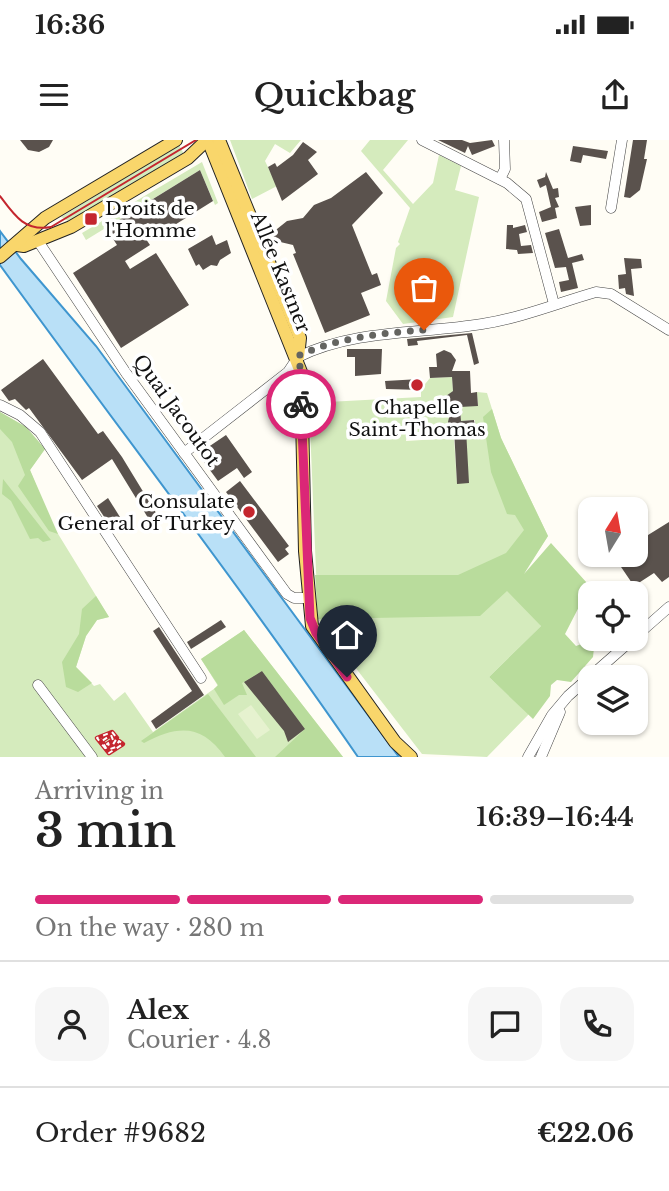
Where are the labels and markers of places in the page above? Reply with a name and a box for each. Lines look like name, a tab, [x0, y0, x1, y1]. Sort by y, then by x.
place label: Droits de l'Homme	[105, 197, 196, 242]
marker: Droits de l'Homme	[83, 211, 99, 227]
pin	[394, 258, 454, 330]
marker: Chapelle Saint-Thomas	[409, 377, 425, 393]
place label: Chapelle Saint-Thomas	[348, 396, 486, 441]
place label: Consulate General of Turkey	[58, 490, 235, 535]
marker: Consulate General of Turkey	[241, 504, 257, 520]
pin	[317, 605, 377, 677]

